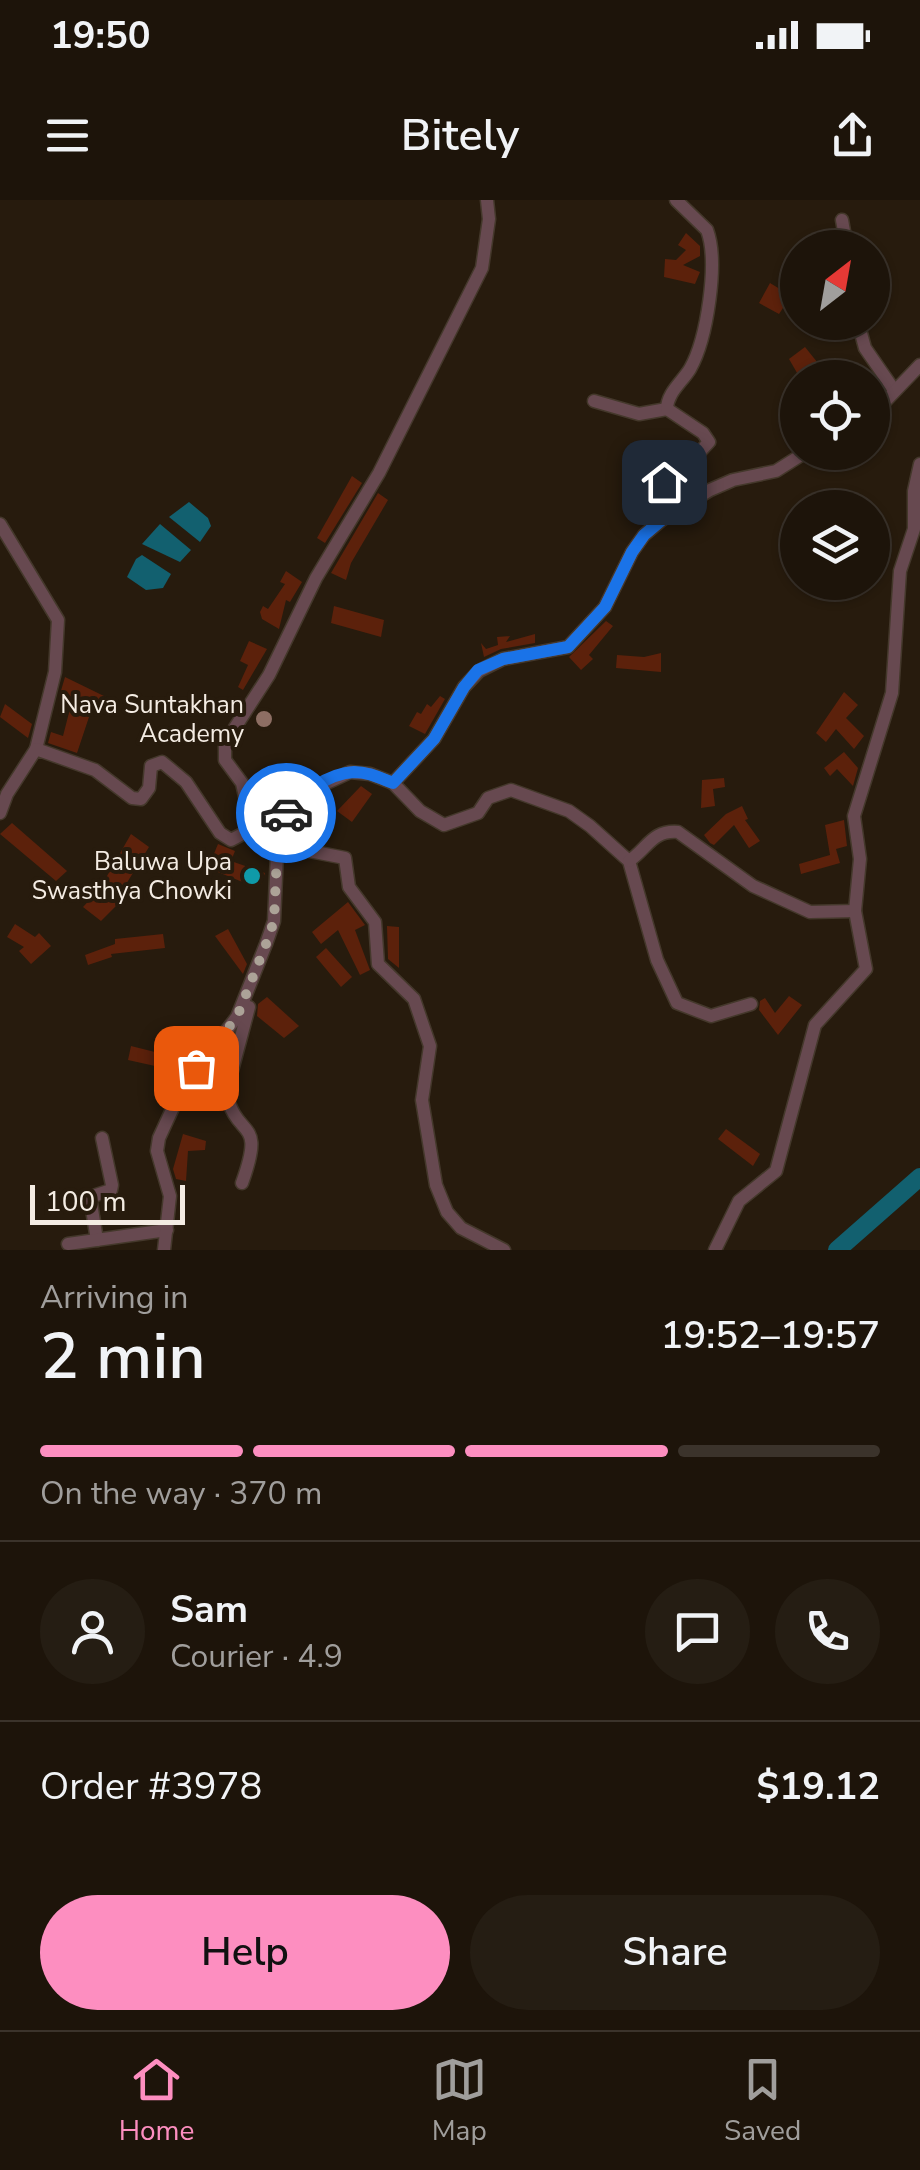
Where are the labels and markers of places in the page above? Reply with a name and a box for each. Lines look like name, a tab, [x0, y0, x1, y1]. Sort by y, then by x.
pin	[622, 440, 707, 525]
place label: Nava Suntakhan Academy	[60, 688, 244, 751]
marker: Nava Suntakhan Academy	[253, 708, 275, 730]
place label: Baluwa Upa Swasthya Chowki	[32, 845, 232, 908]
marker: Baluwa Upa Swasthya Chowki	[241, 865, 263, 887]
pin	[154, 1026, 239, 1111]

